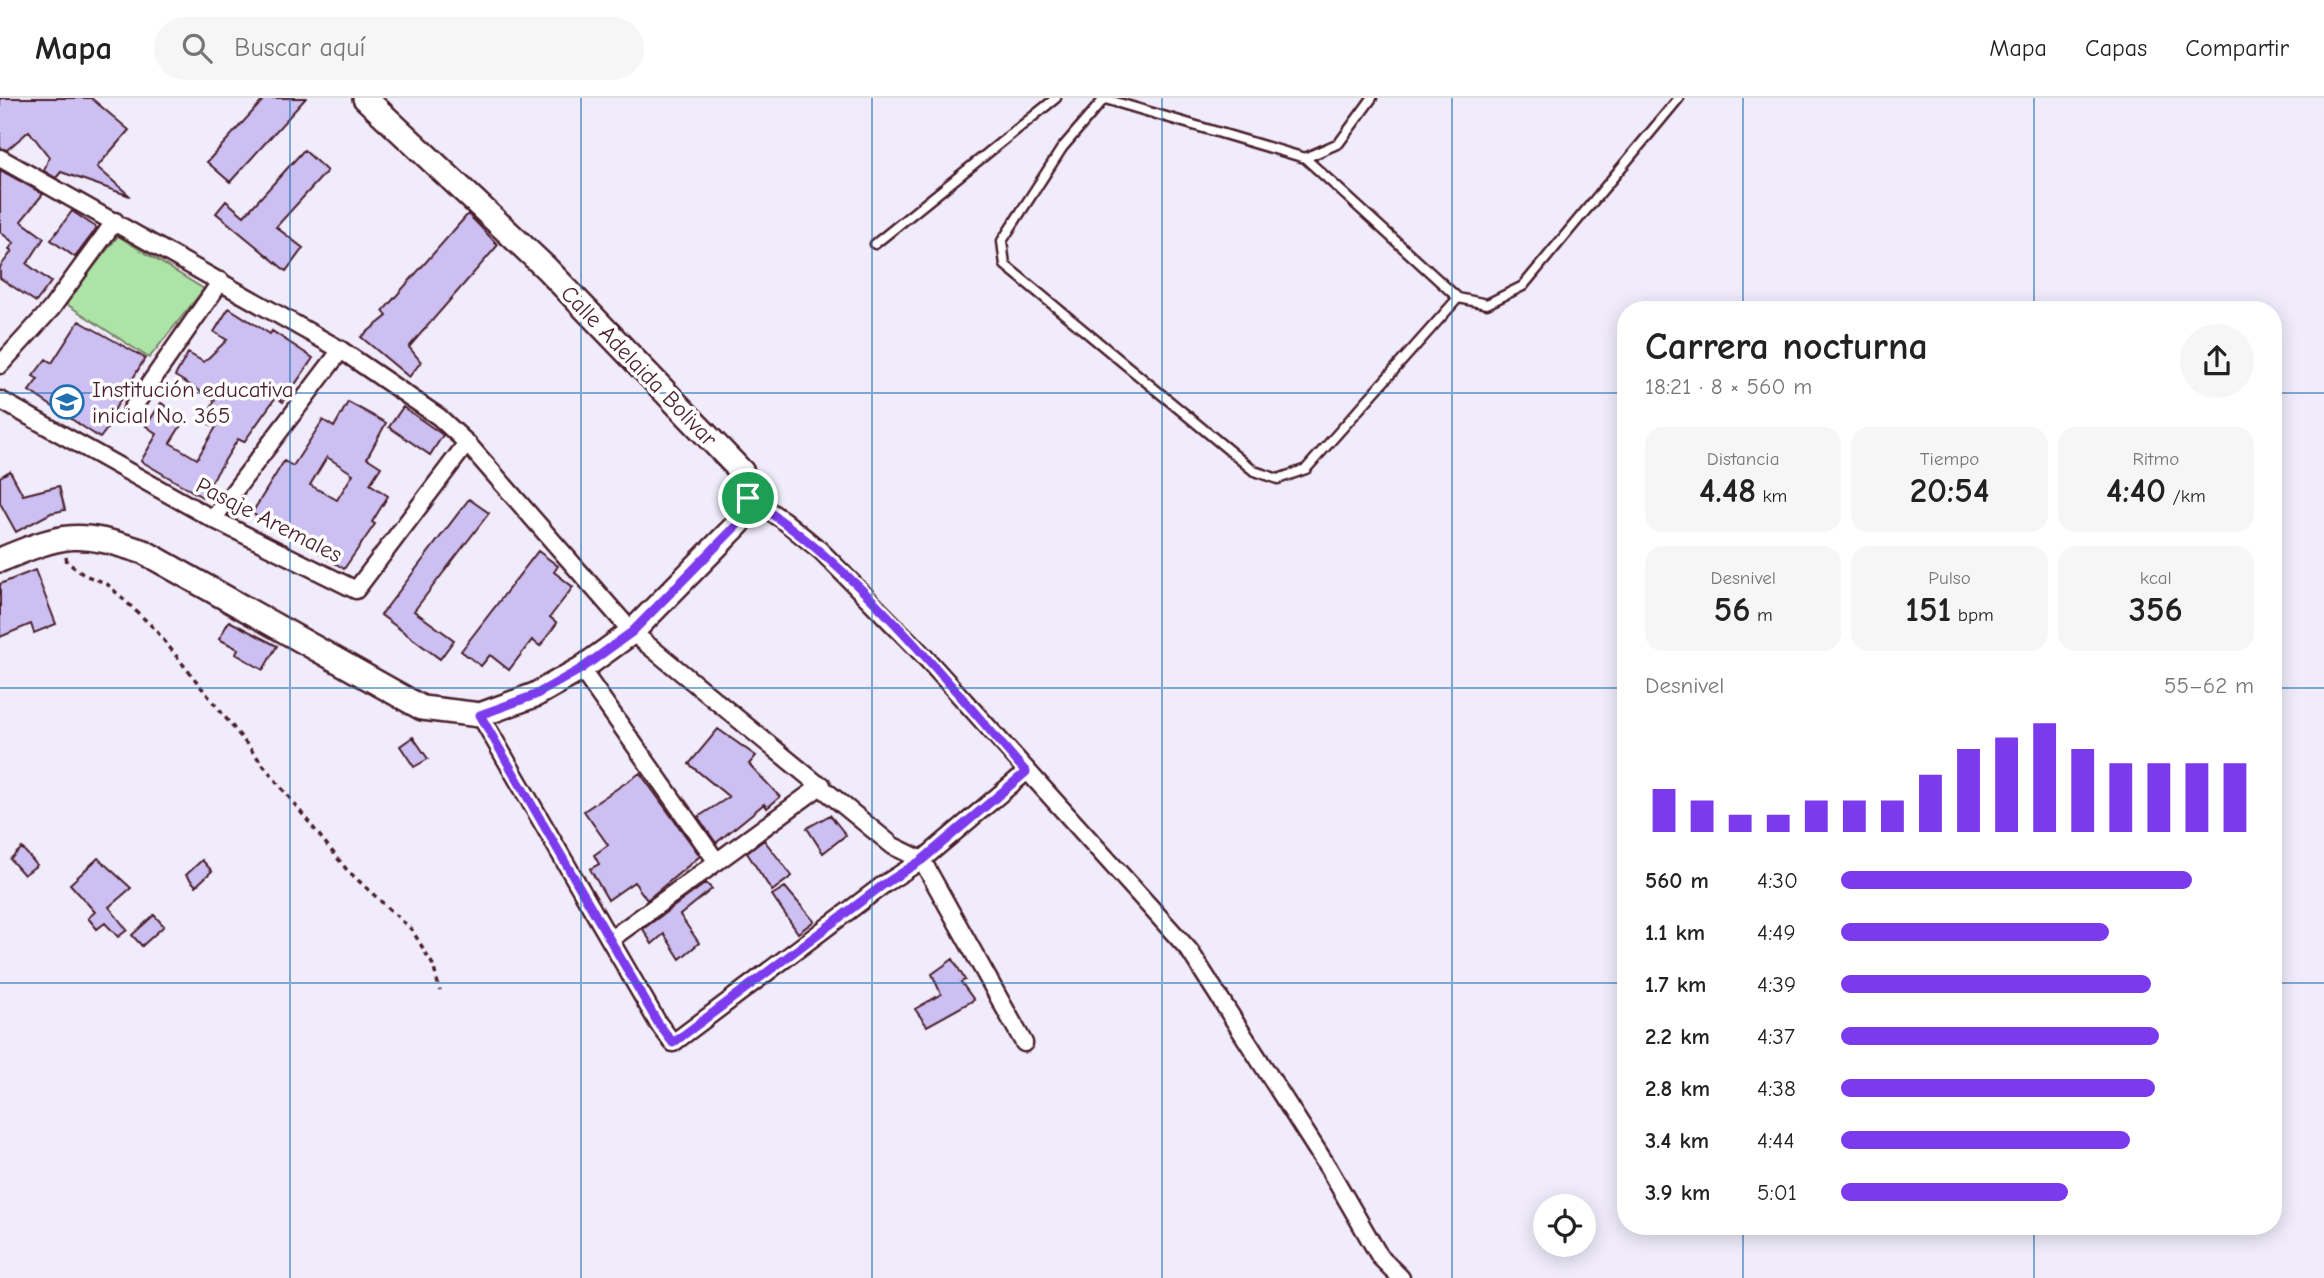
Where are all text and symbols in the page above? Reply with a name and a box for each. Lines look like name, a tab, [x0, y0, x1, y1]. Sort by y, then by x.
search box	[154, 17, 644, 80]
text: Mapa	[35, 29, 112, 67]
icon: search	[178, 29, 216, 67]
text: Buscar aquí	[234, 33, 365, 63]
text: Mapa	[1989, 34, 2047, 62]
text: Capas	[2085, 34, 2147, 62]
text: Compartir	[2185, 34, 2289, 62]
street label: Calle Adelaida Bolivar	[555, 280, 723, 453]
button: share	[2180, 324, 2254, 398]
text: Carrera nocturna	[1645, 325, 1928, 369]
text: 18:21 · 8 × 560 m	[1645, 373, 1812, 400]
place label: Institución educativa inicial No. 365	[92, 376, 294, 429]
school or university icon: Institución educativa inicial No. 365	[48, 383, 86, 421]
text: Distancia	[1707, 448, 1779, 470]
text: Tiempo	[1920, 448, 1979, 470]
text: Ritmo	[2132, 448, 2179, 470]
pin	[718, 468, 778, 528]
text: 4.48	[1699, 470, 1756, 511]
text: 20:54	[1910, 470, 1989, 511]
text: 4:40	[2106, 470, 2166, 511]
street label: Pasaje Aremales	[191, 472, 347, 568]
icon: arrive	[729, 479, 767, 517]
text: km	[1756, 485, 1787, 507]
text: /km	[2166, 485, 2206, 507]
text: Desnivel	[1710, 567, 1776, 589]
text: Pulso	[1928, 567, 1971, 589]
text: kcal	[2140, 567, 2172, 589]
text: 56	[1714, 589, 1751, 630]
text: 151	[1905, 589, 1951, 630]
text: 356	[2129, 589, 2183, 630]
text: m	[1751, 604, 1773, 626]
text: bpm	[1951, 604, 1994, 626]
text: Desnivel	[1645, 672, 1724, 699]
text: 55–62 m	[2164, 672, 2254, 699]
text: 560 m	[1645, 867, 1709, 894]
text: 4:30	[1757, 867, 1798, 894]
text: 1.1 km	[1645, 919, 1705, 946]
text: 4:49	[1757, 919, 1796, 946]
text: 1.7 km	[1645, 971, 1706, 998]
text: 4:39	[1757, 971, 1796, 998]
text: 2.2 km	[1645, 1023, 1710, 1050]
text: 4:37	[1757, 1023, 1795, 1050]
text: 2.8 km	[1645, 1075, 1710, 1102]
text: 4:38	[1757, 1075, 1796, 1102]
text: 3.4 km	[1645, 1127, 1709, 1154]
text: 4:44	[1757, 1127, 1795, 1154]
text: 3.9 km	[1645, 1179, 1710, 1206]
text: 5:01	[1757, 1179, 1797, 1206]
map controls	[1533, 1194, 1596, 1257]
button: locate	[1533, 1194, 1596, 1257]

